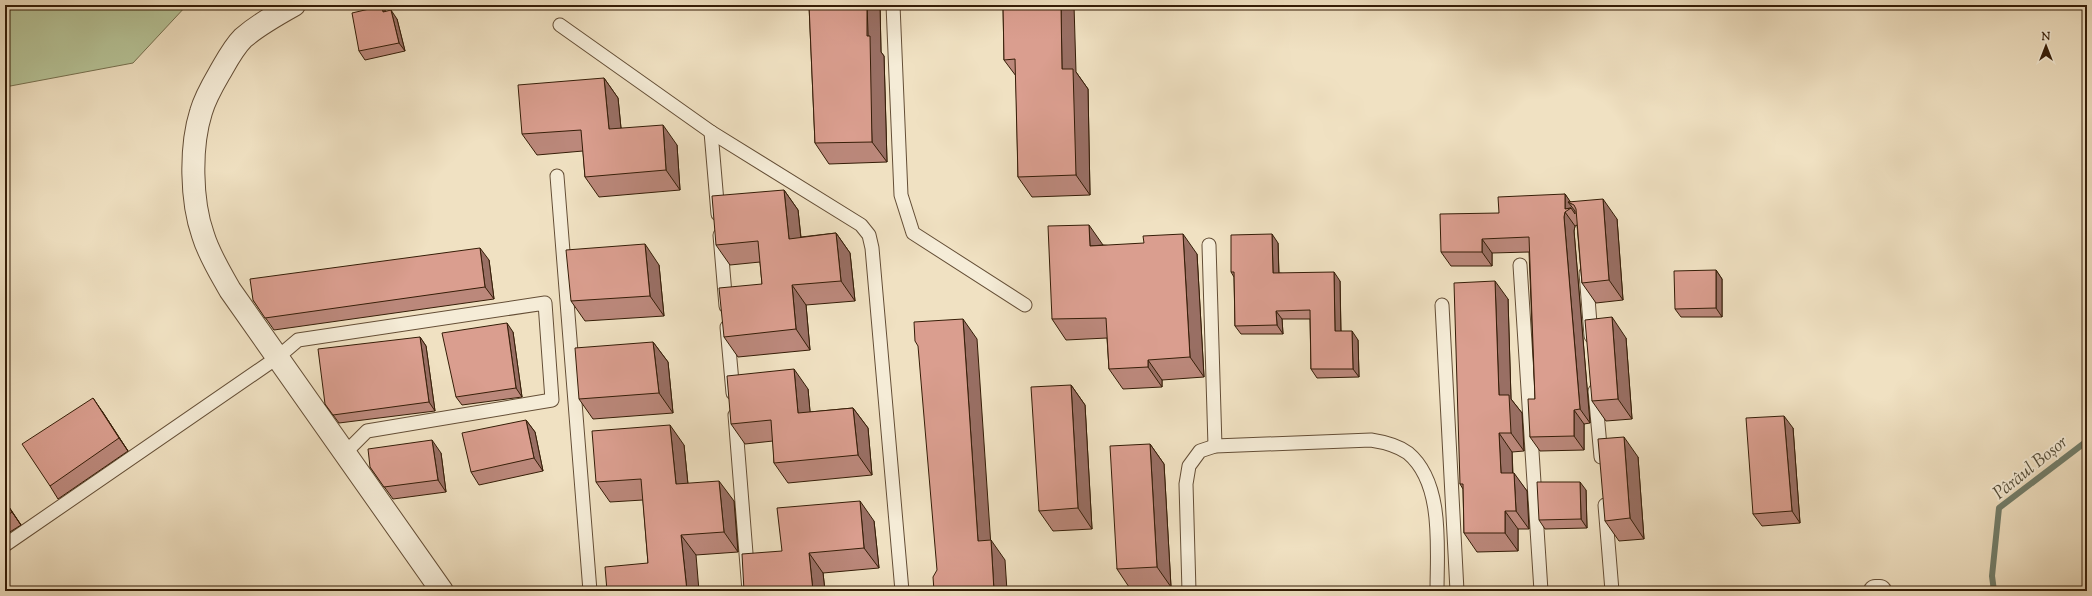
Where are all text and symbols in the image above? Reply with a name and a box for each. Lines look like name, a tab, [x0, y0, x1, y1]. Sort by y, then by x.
north arrow	[2026, 26, 2066, 66]
text: N	[2041, 29, 2051, 45]
water label: Pârâul Boșor	[1988, 430, 2075, 507]

